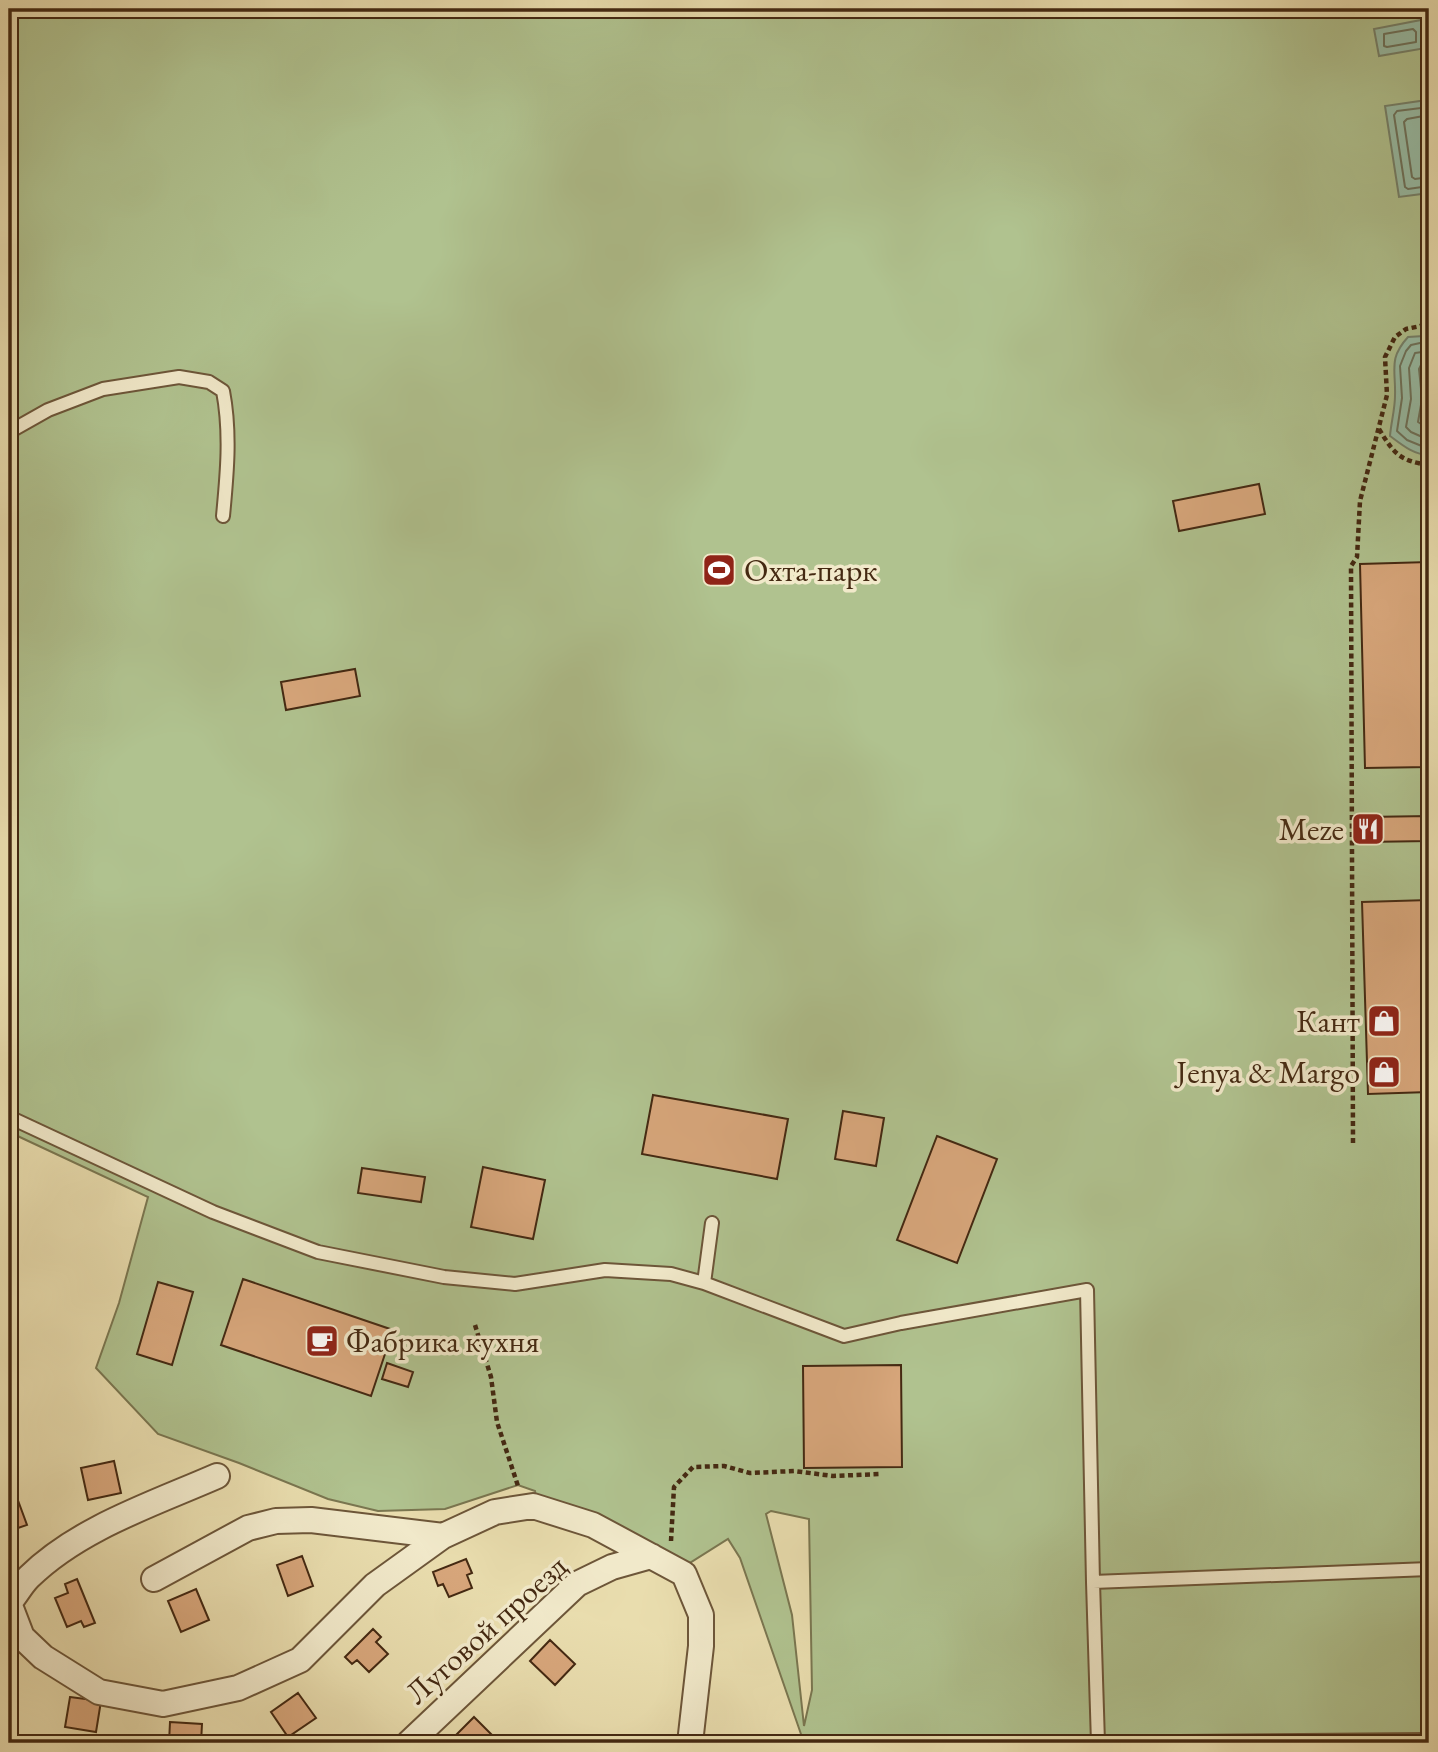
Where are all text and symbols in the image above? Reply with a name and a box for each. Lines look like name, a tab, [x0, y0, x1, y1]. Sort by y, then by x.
place label: Охта-парк	[744, 549, 878, 591]
sports icon: Охта-парк	[700, 551, 738, 589]
place label: Meze	[1279, 808, 1344, 850]
restaurant icon: Meze	[1349, 810, 1387, 848]
place label: Кант	[1296, 1000, 1360, 1042]
shop icon: Кант	[1365, 1002, 1403, 1040]
place label: Jenya & Margo	[1173, 1051, 1360, 1093]
shop icon: Jenya & Margo	[1365, 1053, 1403, 1091]
place label: Фабрика кухня	[346, 1320, 539, 1362]
cafe icon: Фабрика кухня	[303, 1322, 341, 1360]
street label: Луговой проезд	[396, 1545, 576, 1713]

